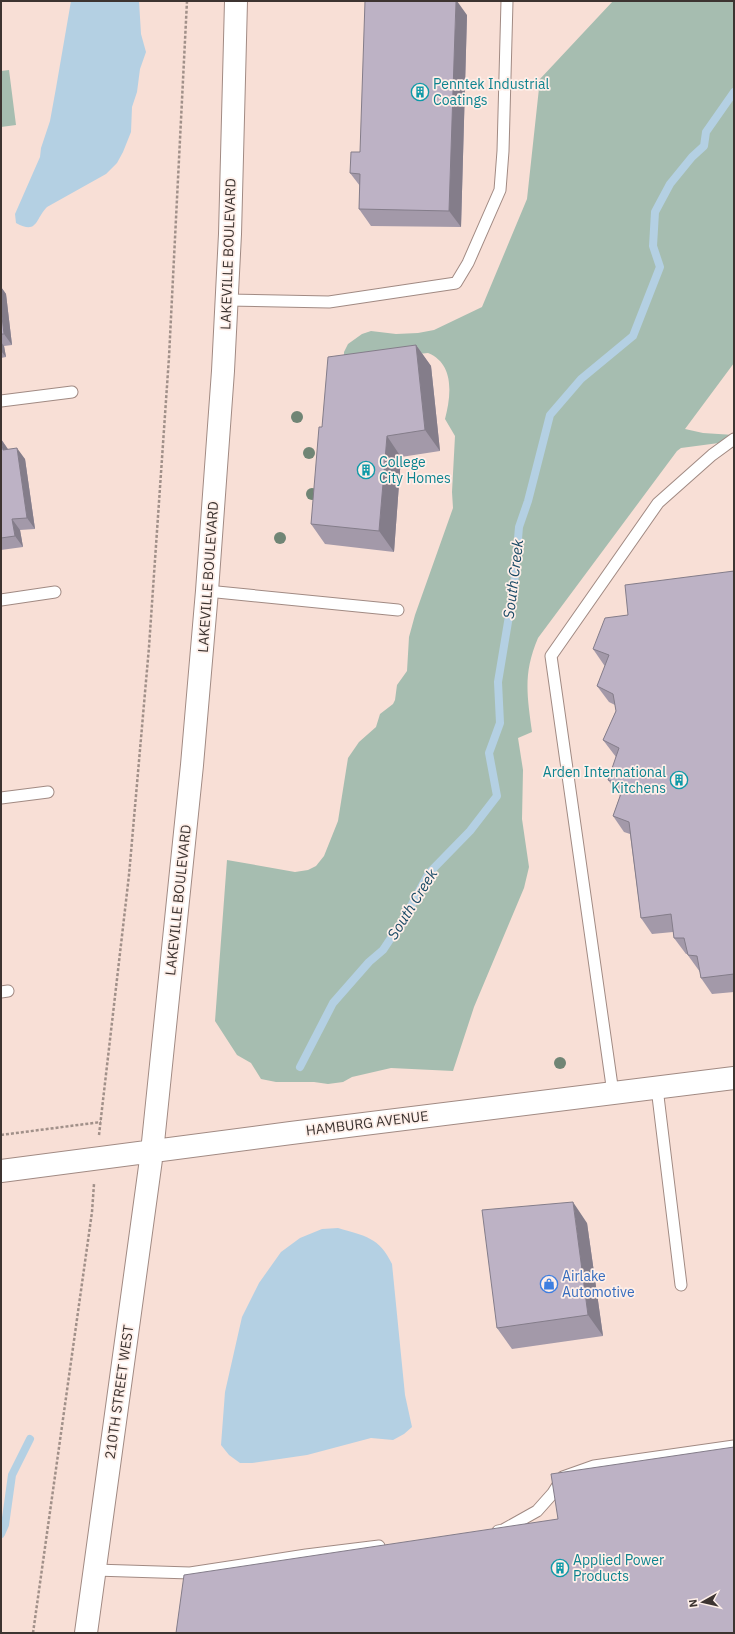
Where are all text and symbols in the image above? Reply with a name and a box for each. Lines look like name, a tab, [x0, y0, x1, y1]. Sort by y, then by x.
place label: Penntek Industrial Coatings	[433, 75, 549, 109]
building icon: Penntek Industrial Coatings	[410, 82, 430, 102]
street label: LAKEVILLE BOULEVARD	[216, 178, 240, 330]
place label: College City Homes	[379, 453, 451, 487]
building icon: College City Homes	[356, 460, 376, 480]
street label: LAKEVILLE BOULEVARD	[194, 501, 222, 653]
water label: South Creek	[499, 538, 527, 620]
place label: Arden International Kitchens	[543, 763, 666, 797]
building icon: Arden International Kitchens	[669, 770, 689, 790]
street label: LAKEVILLE BOULEVARD	[161, 824, 195, 976]
water label: South Creek	[383, 865, 441, 943]
street label: HAMBURG AVENUE	[305, 1107, 429, 1139]
place label: Airlake Automotive	[562, 1267, 635, 1301]
shop icon: Airlake Automotive	[539, 1274, 559, 1294]
street label: 210TH STREET WEST	[101, 1324, 137, 1460]
place label: Applied Power Products	[573, 1551, 664, 1585]
building icon: Applied Power Products	[550, 1558, 570, 1578]
north arrow	[683, 1582, 723, 1622]
text: N	[686, 1598, 701, 1608]

